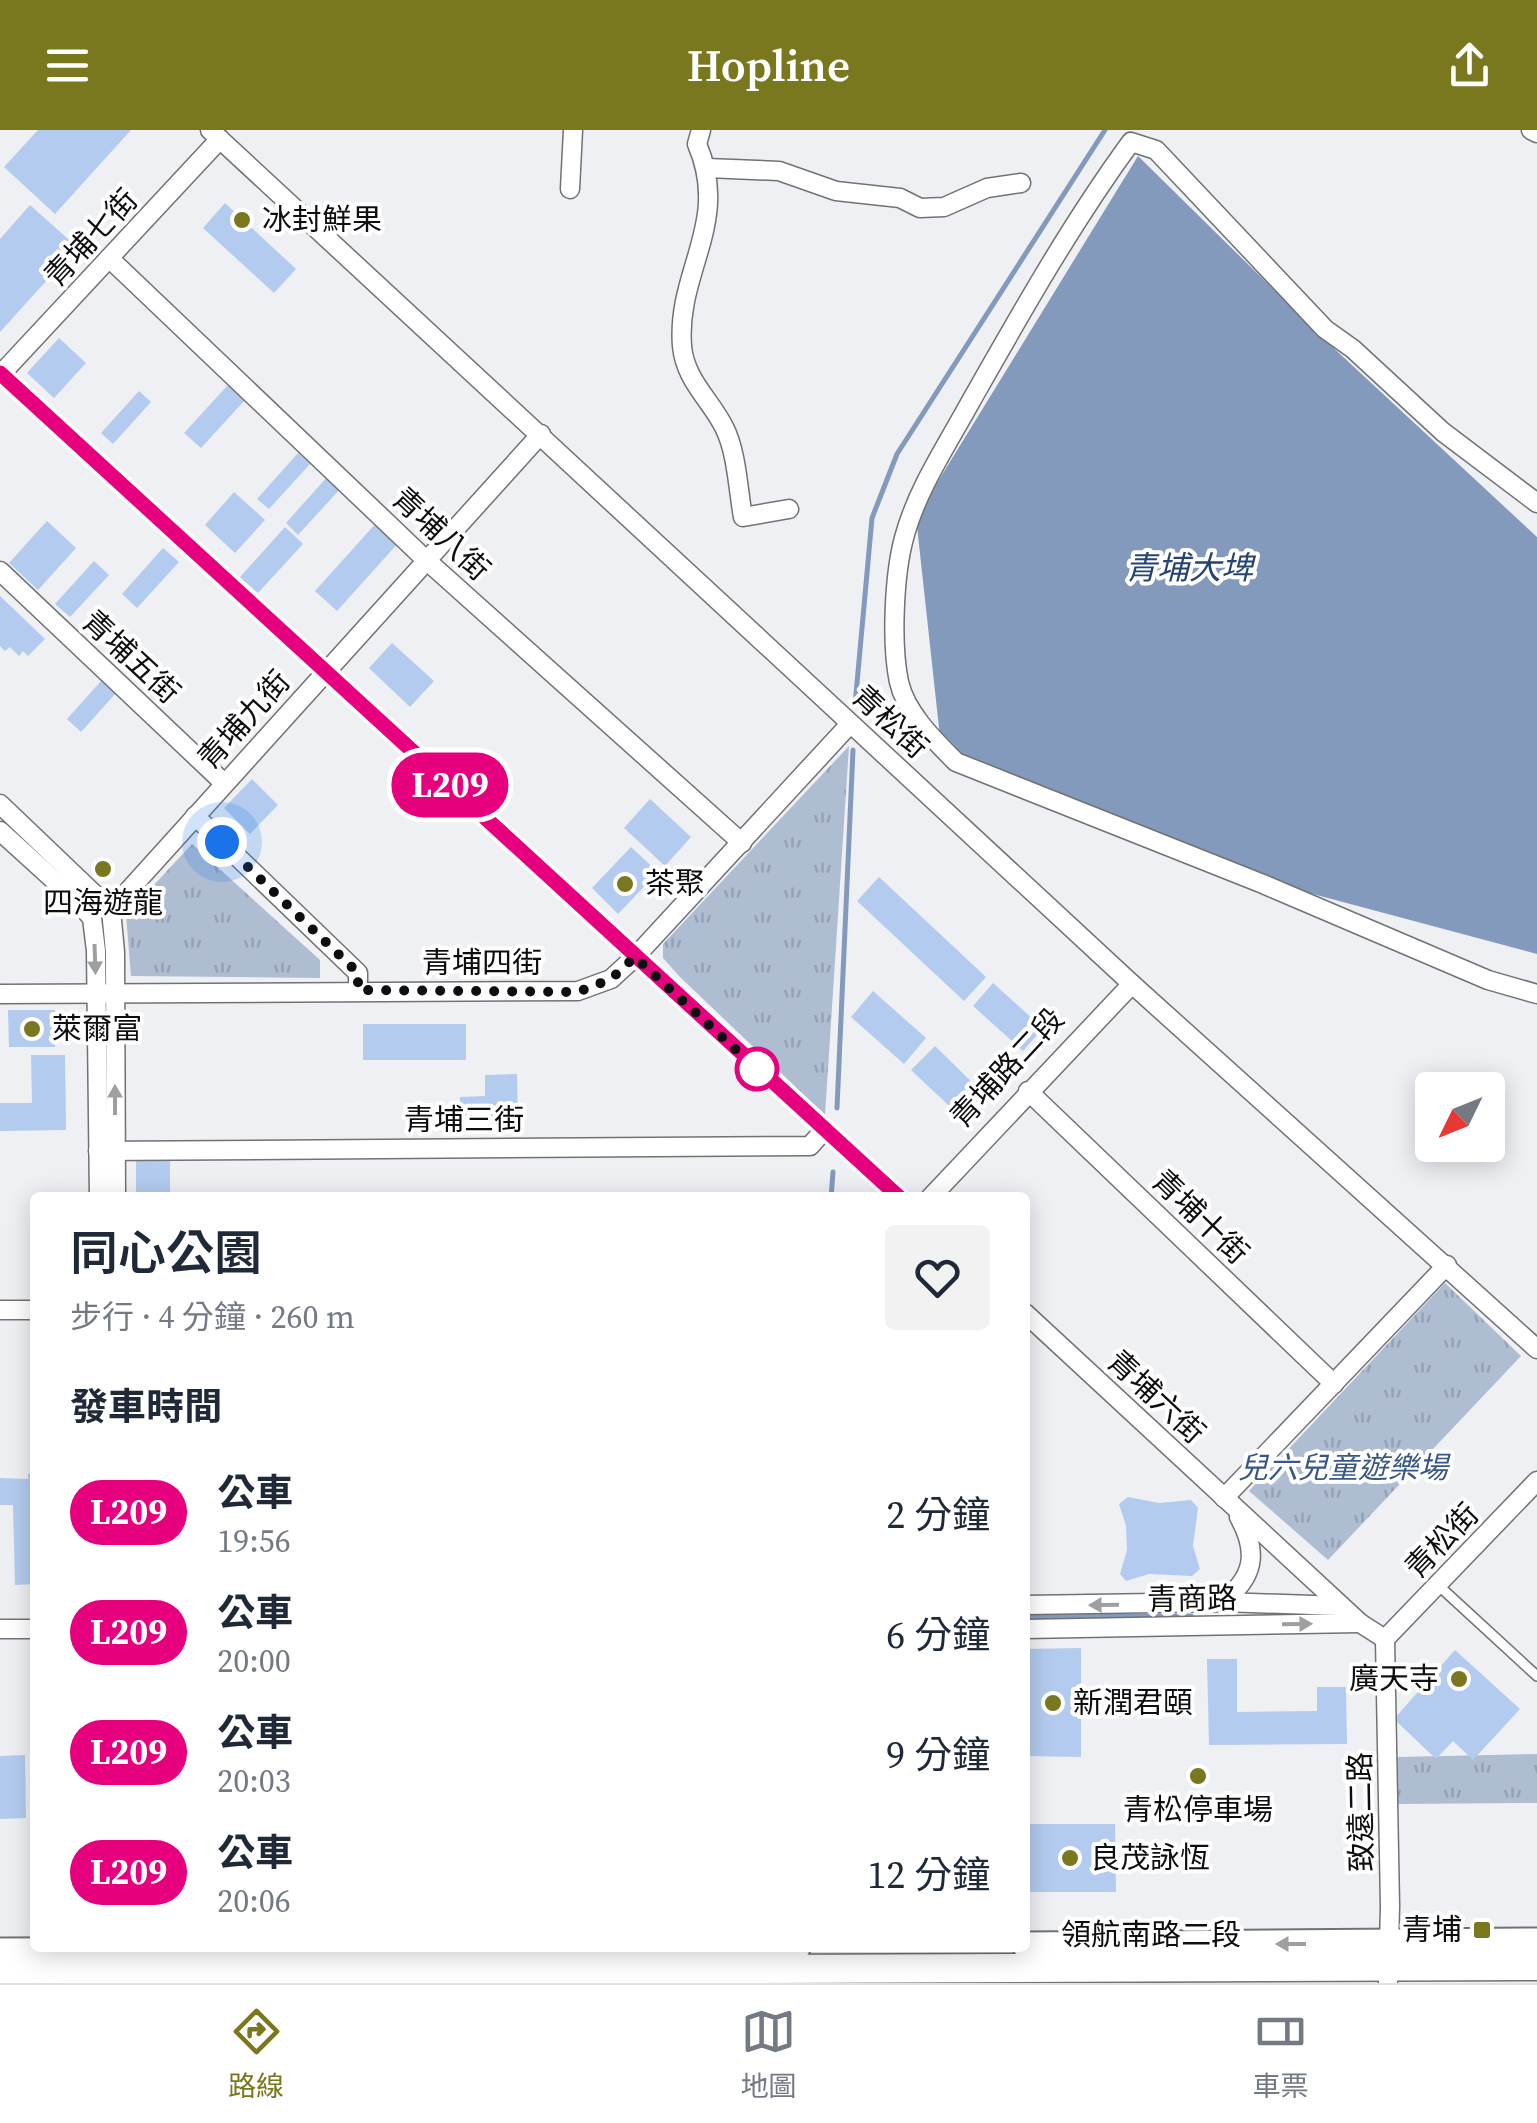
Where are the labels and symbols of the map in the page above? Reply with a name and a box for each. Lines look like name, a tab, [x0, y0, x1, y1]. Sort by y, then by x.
street label: 青埔七街	[35, 180, 147, 296]
place label: 冰封鮮果	[262, 199, 382, 240]
marker: 冰封鮮果	[231, 209, 253, 231]
street label: 青埔八街	[383, 478, 499, 590]
water label: 青埔大埤	[1125, 546, 1257, 590]
street label: 青埔五街	[73, 601, 189, 713]
street label: 青埔九街	[188, 661, 299, 778]
street label: 青松街	[843, 676, 937, 767]
line badge: L209	[380, 752, 520, 818]
your location	[197, 817, 247, 867]
marker: 四海遊龍	[92, 858, 114, 880]
place label: 茶聚	[645, 863, 705, 904]
marker: 茶聚	[614, 873, 636, 895]
place label: 四海遊龍	[43, 882, 163, 923]
street label: 青埔四街	[422, 942, 542, 983]
one-way arrow	[88, 943, 104, 975]
street label: 青埔路二段	[940, 999, 1073, 1136]
place label: 萊爾富	[52, 1008, 142, 1049]
marker: 萊爾富	[21, 1018, 43, 1040]
unlabelled marker	[736, 1048, 778, 1090]
north arrow	[1415, 1072, 1505, 1162]
one-way arrow	[107, 1084, 123, 1116]
street label: 青埔三街	[404, 1099, 524, 1140]
street label: 青埔十街	[1143, 1160, 1258, 1273]
street label: 青埔六街	[1098, 1341, 1214, 1453]
park label: 兒六兒童遊樂場	[1238, 1447, 1451, 1488]
street label: 青松街	[1396, 1494, 1488, 1587]
street label: 青商路	[1147, 1577, 1237, 1620]
one-way arrow	[1088, 1597, 1120, 1613]
one-way arrow	[1282, 1616, 1314, 1632]
place label: 廣天寺	[1349, 1658, 1439, 1699]
marker: 廣天寺	[1448, 1668, 1470, 1690]
place label: 新潤君頤	[1073, 1682, 1193, 1723]
marker: 新潤君頤	[1042, 1692, 1064, 1714]
street label: 致遠二路	[1339, 1752, 1382, 1872]
marker: 青松停車場	[1187, 1765, 1209, 1787]
place label: 青松停車場	[1123, 1789, 1273, 1830]
place label: 良茂詠恆	[1090, 1837, 1210, 1878]
marker: 良茂詠恆	[1059, 1847, 1081, 1869]
place label: 青埔	[1402, 1909, 1462, 1950]
street label: 領航南路二段	[1061, 1914, 1241, 1955]
marker: 青埔	[1471, 1919, 1493, 1941]
one-way arrow	[1274, 1936, 1306, 1952]

